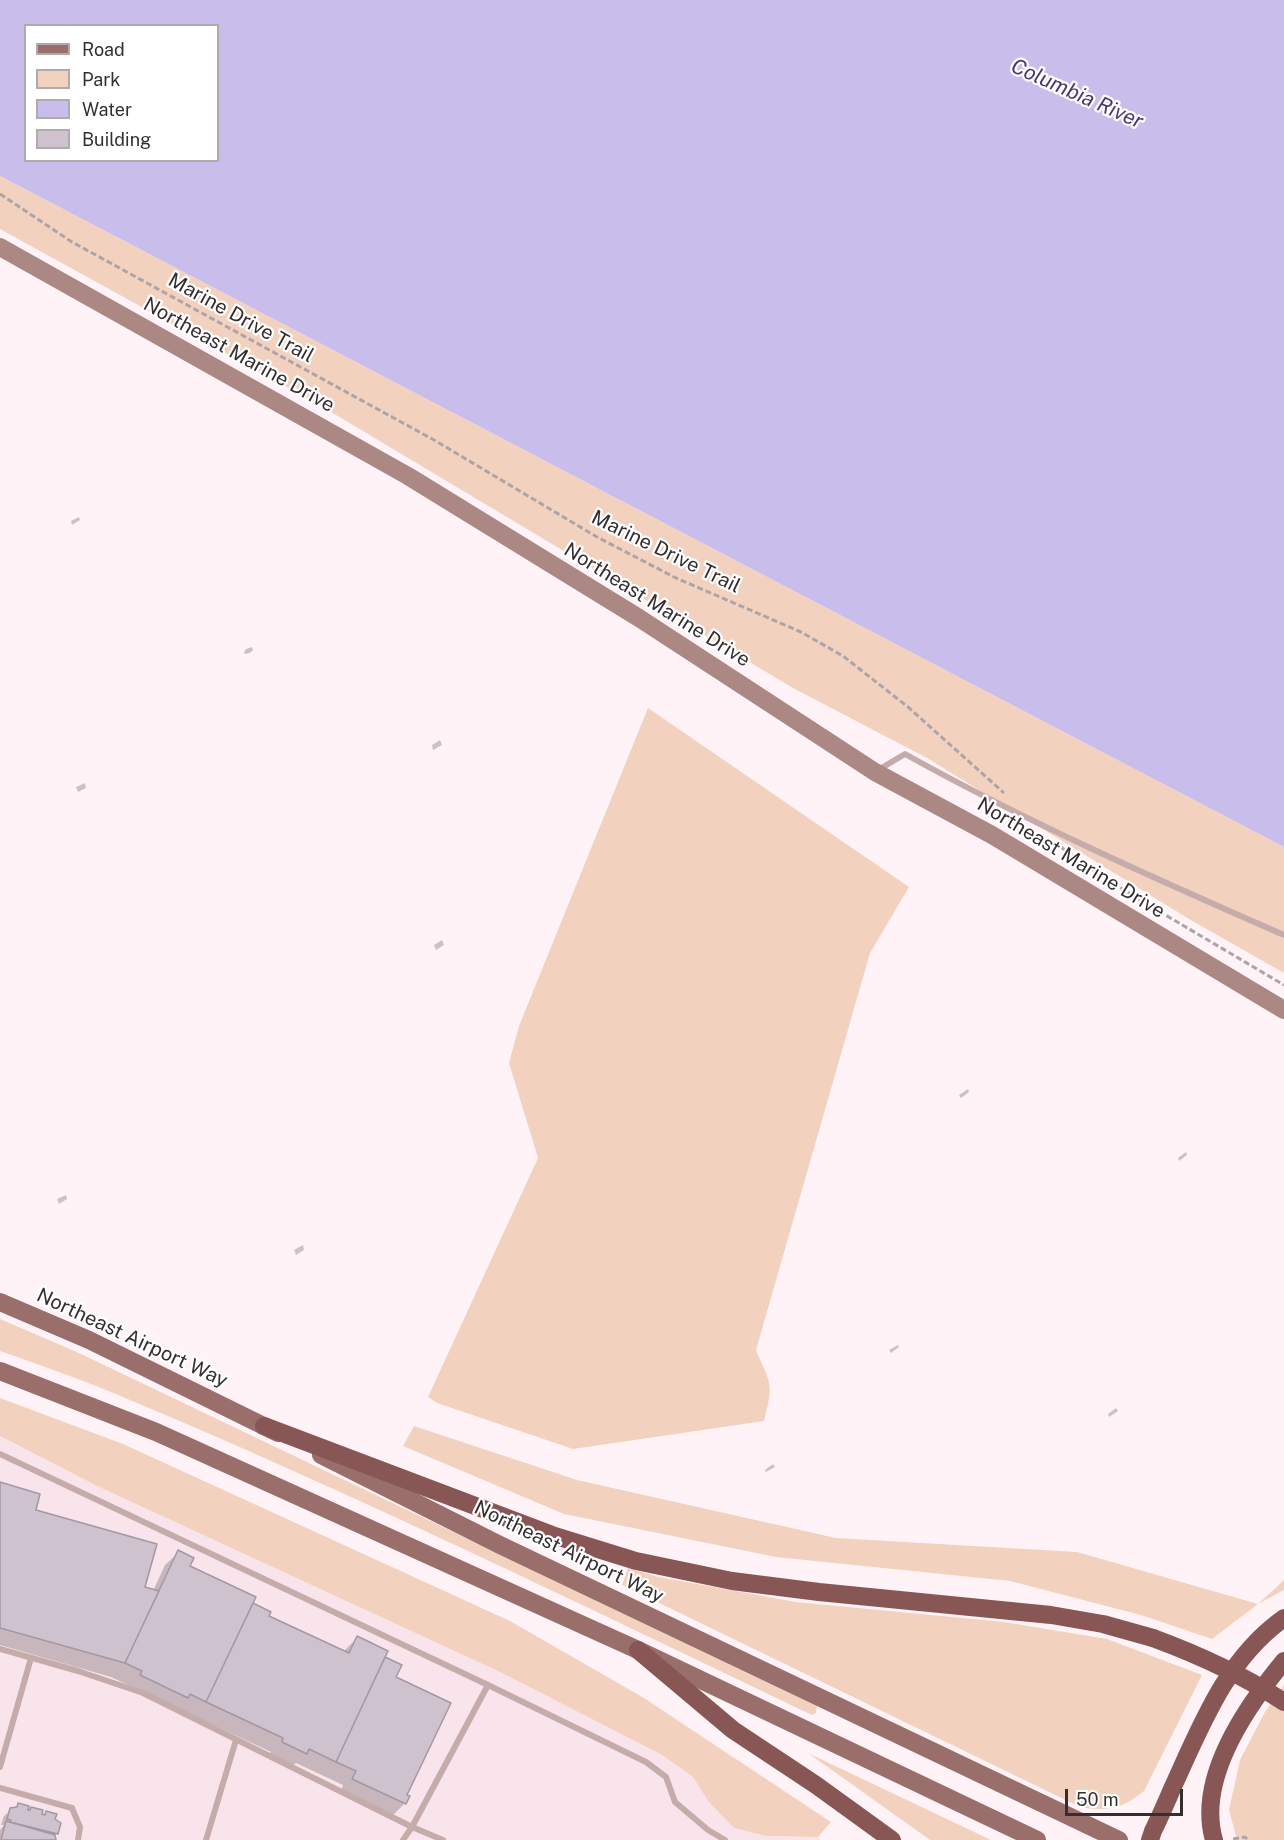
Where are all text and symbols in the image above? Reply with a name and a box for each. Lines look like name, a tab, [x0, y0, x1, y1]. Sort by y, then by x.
legend	[24, 24, 219, 162]
text: Road	[82, 39, 125, 60]
water label: Columbia River	[1007, 54, 1147, 134]
text: Park	[82, 69, 120, 90]
text: Water	[82, 99, 132, 120]
text: Building	[82, 129, 151, 150]
street label: Marine Drive Trail	[164, 268, 318, 368]
street label: Northeast Marine Drive	[139, 292, 339, 418]
street label: Marine Drive Trail	[588, 506, 744, 598]
street label: Northeast Marine Drive	[559, 538, 755, 672]
street label: Northeast Marine Drive	[973, 792, 1169, 924]
street label: Northeast Airport Way	[33, 1283, 231, 1393]
street label: Northeast Airport Way	[470, 1496, 668, 1608]
scale bar	[1068, 1777, 1186, 1815]
text: 50 m	[1076, 1789, 1119, 1810]

